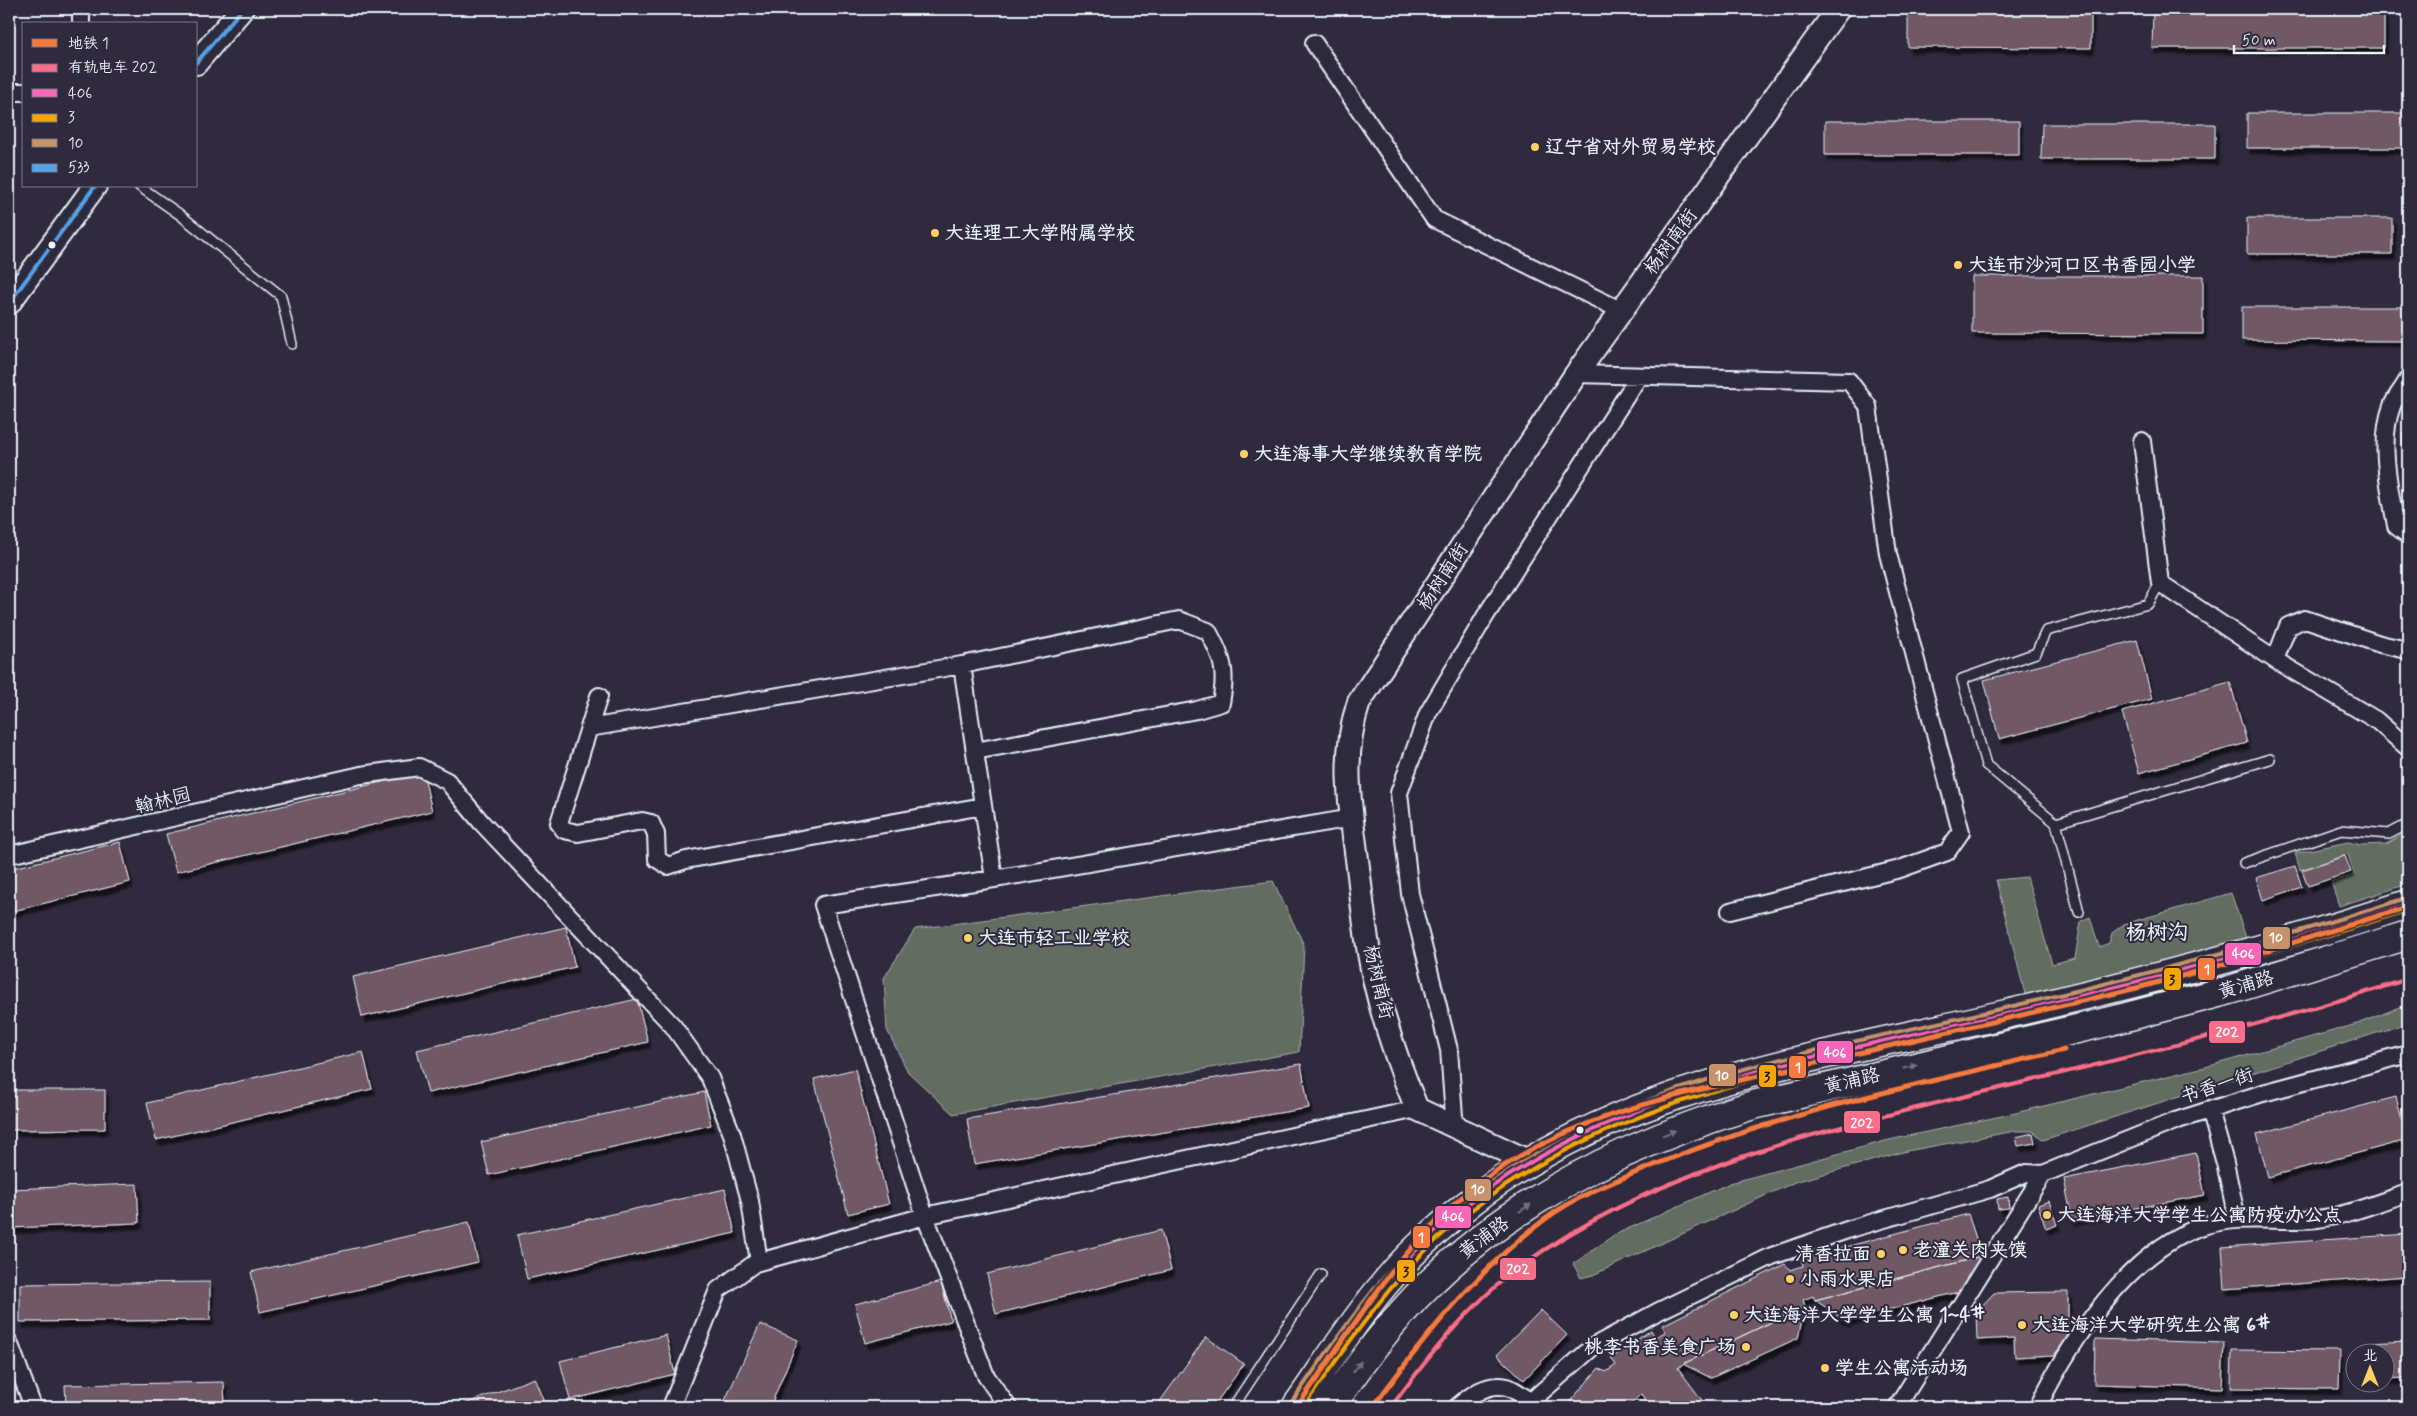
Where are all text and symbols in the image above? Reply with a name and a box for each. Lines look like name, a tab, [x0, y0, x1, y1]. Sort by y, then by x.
legend	[22, 22, 198, 188]
scale bar	[2234, 22, 2384, 54]
text: 50 m	[2242, 31, 2276, 51]
text: 地铁 1	[68, 34, 109, 54]
text: 有轨电车 202	[68, 58, 157, 78]
text: 406	[68, 84, 92, 104]
text: 3	[68, 108, 75, 128]
text: 10	[68, 134, 83, 154]
place label: 辽宁省对外贸易学校	[1545, 135, 1716, 160]
marker: 辽宁省对外贸易学校	[1529, 141, 1541, 153]
text: 533	[68, 158, 89, 178]
street label: 杨树南街	[1639, 204, 1703, 280]
place label: 大连理工大学附属学校	[945, 221, 1135, 246]
marker: 大连理工大学附属学校	[929, 227, 941, 239]
unlabelled marker	[47, 240, 57, 250]
place label: 大连市沙河口区书香园小学	[1968, 253, 2196, 278]
marker: 大连市沙河口区书香园小学	[1952, 259, 1964, 271]
place label: 大连海事大学继续教育学院	[1254, 442, 1482, 467]
marker: 大连海事大学继续教育学院	[1238, 448, 1250, 460]
street label: 杨树南街	[1412, 538, 1474, 616]
street label: 翰林园	[132, 782, 194, 820]
district label: 杨树沟	[2126, 919, 2189, 947]
place label: 大连市轻工业学校	[978, 926, 1130, 951]
line badge: 10	[2262, 926, 2291, 950]
text: 10	[2269, 929, 2283, 947]
marker: 大连市轻工业学校	[962, 932, 974, 944]
street label: 杨树南街	[1357, 942, 1399, 1022]
line badge: 406	[2224, 942, 2262, 966]
text: 406	[2232, 945, 2255, 963]
line badge: 1	[2197, 957, 2216, 981]
text: 1	[2204, 961, 2210, 979]
street label: 黄浦路	[2215, 965, 2277, 1005]
line badge: 3	[2163, 967, 2182, 991]
text: 3	[2169, 971, 2176, 989]
line badge: 202	[2208, 1020, 2246, 1044]
text: 202	[2215, 1023, 2239, 1041]
line badge: 406	[1816, 1040, 1854, 1064]
text: 406	[1824, 1044, 1847, 1062]
line badge: 1	[1788, 1055, 1807, 1079]
text: 1	[1795, 1059, 1801, 1077]
street label: 黄浦路	[1821, 1062, 1883, 1100]
street label: 书香一街	[2177, 1062, 2257, 1110]
line badge: 10	[1708, 1063, 1737, 1087]
one-way arrow	[1902, 1063, 1917, 1071]
line badge: 3	[1758, 1064, 1777, 1088]
text: 10	[1715, 1067, 1729, 1085]
text: 3	[1764, 1068, 1771, 1086]
line badge: 202	[1843, 1110, 1881, 1134]
text: 202	[1850, 1114, 1874, 1132]
unlabelled marker	[1575, 1125, 1585, 1135]
one-way arrow	[1662, 1129, 1676, 1137]
line badge: 10	[1464, 1178, 1492, 1202]
text: 10	[1471, 1181, 1485, 1199]
one-way arrow	[1518, 1203, 1532, 1213]
place label: 大连海洋大学学生公寓防疫办公点	[2057, 1203, 2342, 1228]
line badge: 406	[1434, 1205, 1472, 1229]
text: 406	[1442, 1208, 1465, 1226]
marker: 大连海洋大学学生公寓防疫办公点	[2041, 1209, 2053, 1221]
street label: 黄浦路	[1454, 1211, 1514, 1265]
line badge: 1	[1412, 1225, 1431, 1249]
text: 1	[1418, 1229, 1424, 1247]
place label: 老潼关肉夹馍	[1913, 1238, 2027, 1263]
place label: 清香拉面	[1795, 1242, 1871, 1267]
marker: 老潼关肉夹馍	[1897, 1244, 1909, 1256]
marker: 清香拉面	[1875, 1248, 1887, 1260]
line badge: 202	[1499, 1257, 1537, 1281]
line badge: 3	[1396, 1259, 1416, 1283]
text: 202	[1506, 1260, 1530, 1278]
text: 3	[1403, 1263, 1410, 1281]
place label: 小雨水果店	[1800, 1267, 1895, 1292]
marker: 小雨水果店	[1784, 1273, 1796, 1285]
place label: 大连海洋大学学生公寓 1~4#	[1744, 1302, 1986, 1328]
marker: 大连海洋大学学生公寓 1~4#	[1728, 1309, 1740, 1321]
place label: 大连海洋大学研究生公寓 6#	[2032, 1312, 2271, 1338]
marker: 大连海洋大学研究生公寓 6#	[2016, 1319, 2028, 1331]
place label: 桃李书香美食广场	[1584, 1335, 1736, 1360]
marker: 桃李书香美食广场	[1740, 1341, 1752, 1353]
north arrow	[2344, 1344, 2394, 1394]
text: 北	[2363, 1347, 2377, 1365]
place label: 学生公寓活动场	[1835, 1356, 1968, 1381]
one-way arrow	[1352, 1360, 1362, 1374]
marker: 学生公寓活动场	[1819, 1362, 1831, 1374]

